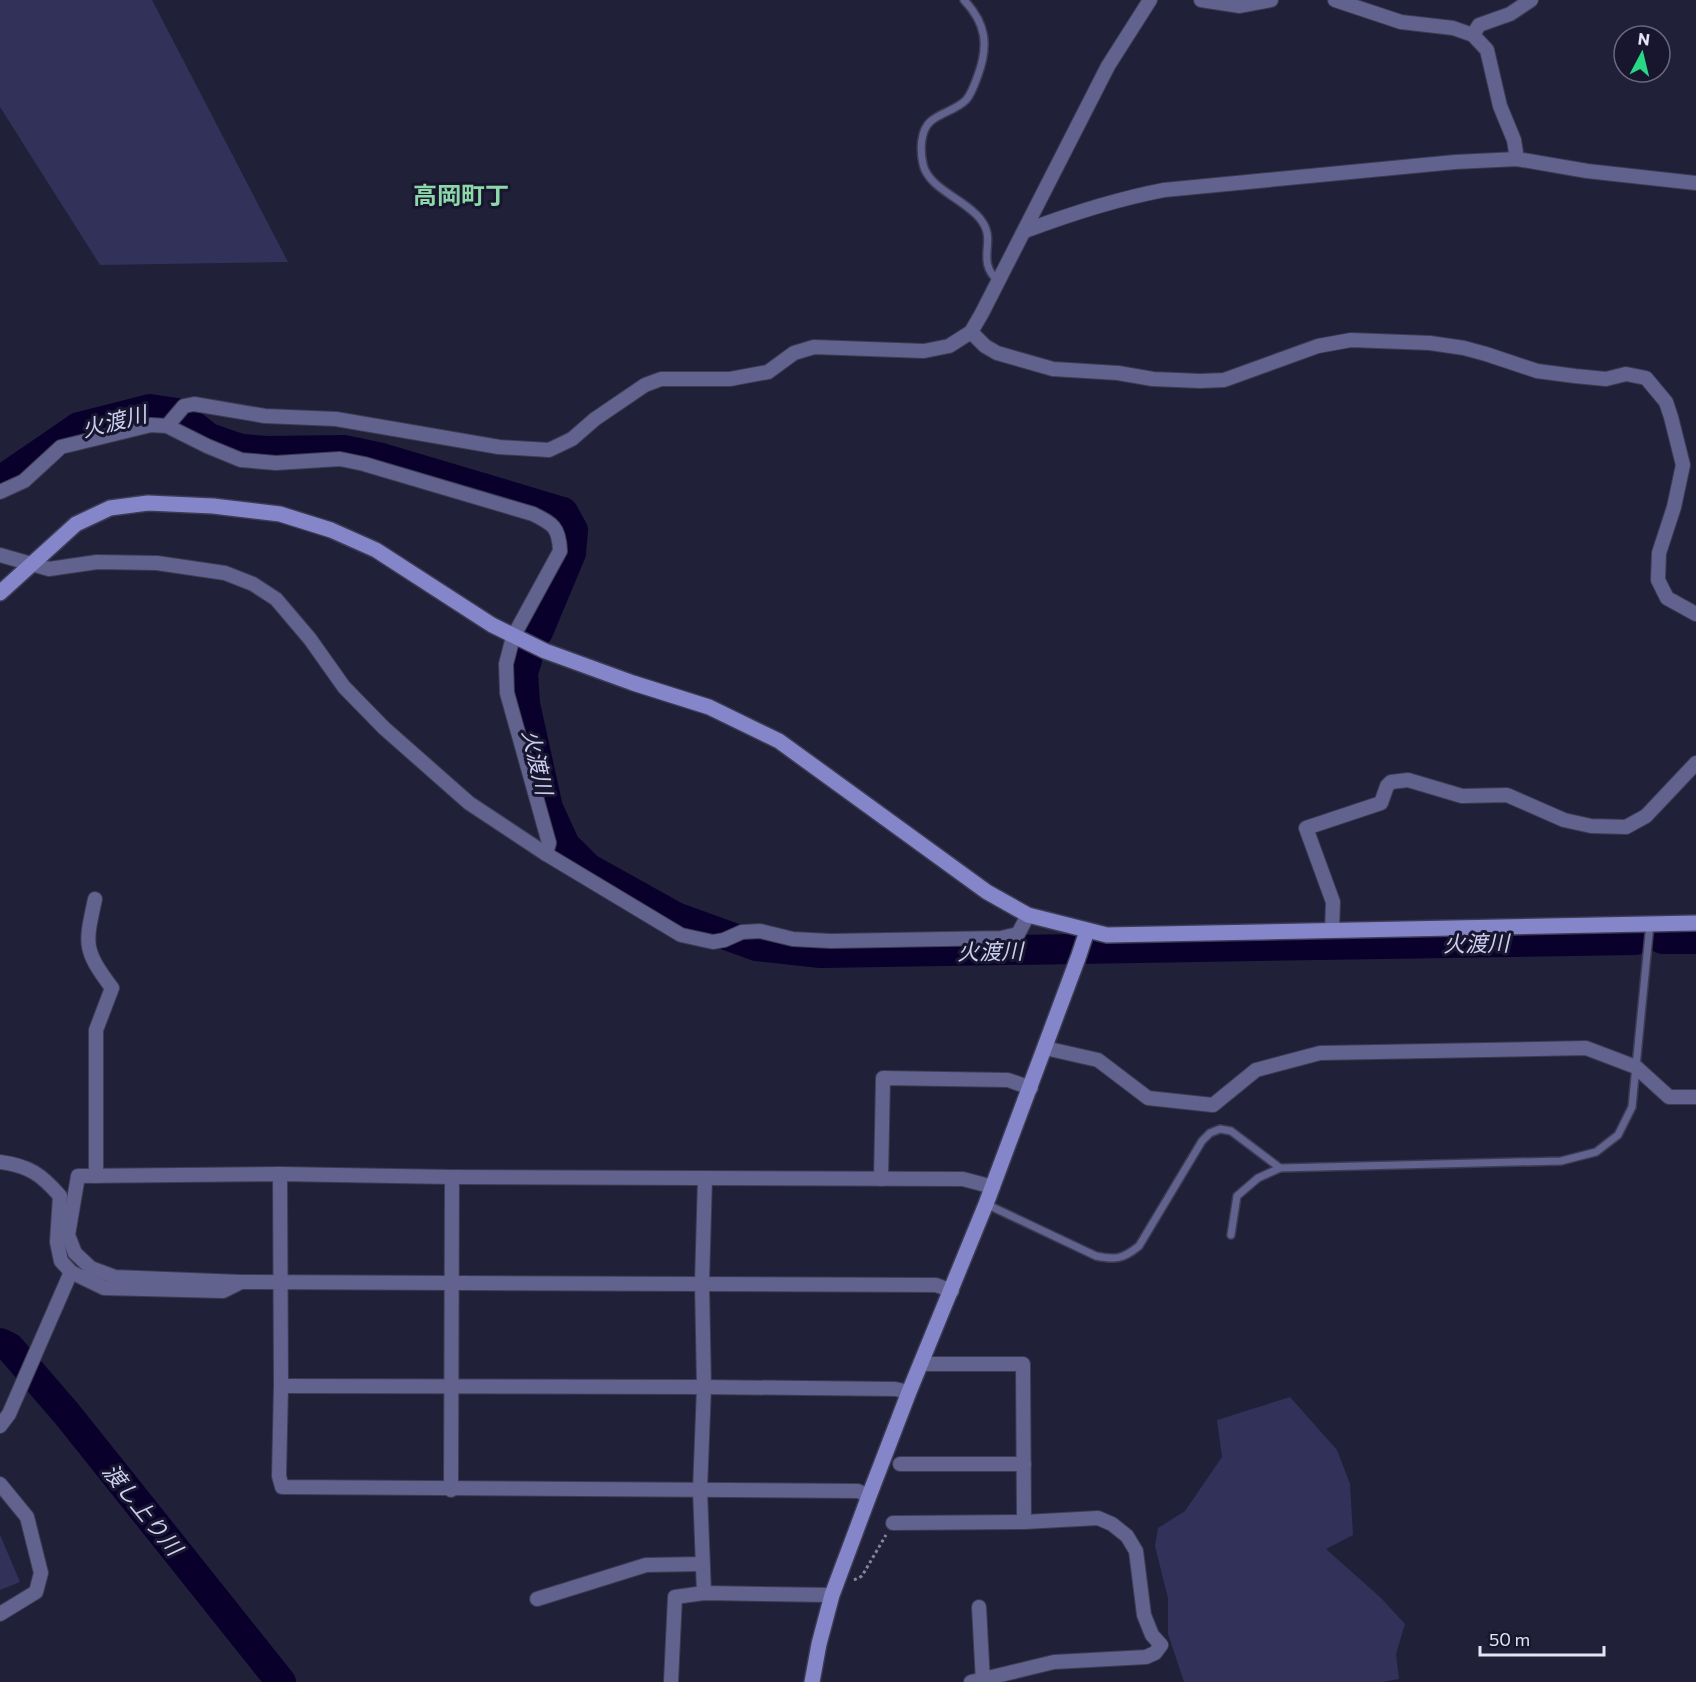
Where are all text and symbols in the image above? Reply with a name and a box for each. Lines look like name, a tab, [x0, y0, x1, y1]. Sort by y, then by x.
north arrow	[1612, 24, 1672, 84]
text: N	[1637, 28, 1651, 49]
district label: 高岡町丁	[413, 180, 509, 209]
water label: 火渡川	[79, 399, 151, 442]
water label: 火渡川	[517, 727, 559, 799]
water label: 火渡川	[1443, 929, 1511, 957]
water label: 火渡川	[957, 937, 1025, 965]
water label: 渡し上り川	[98, 1458, 189, 1562]
scale bar	[1480, 1619, 1604, 1657]
text: 50 m	[1489, 1628, 1530, 1650]

